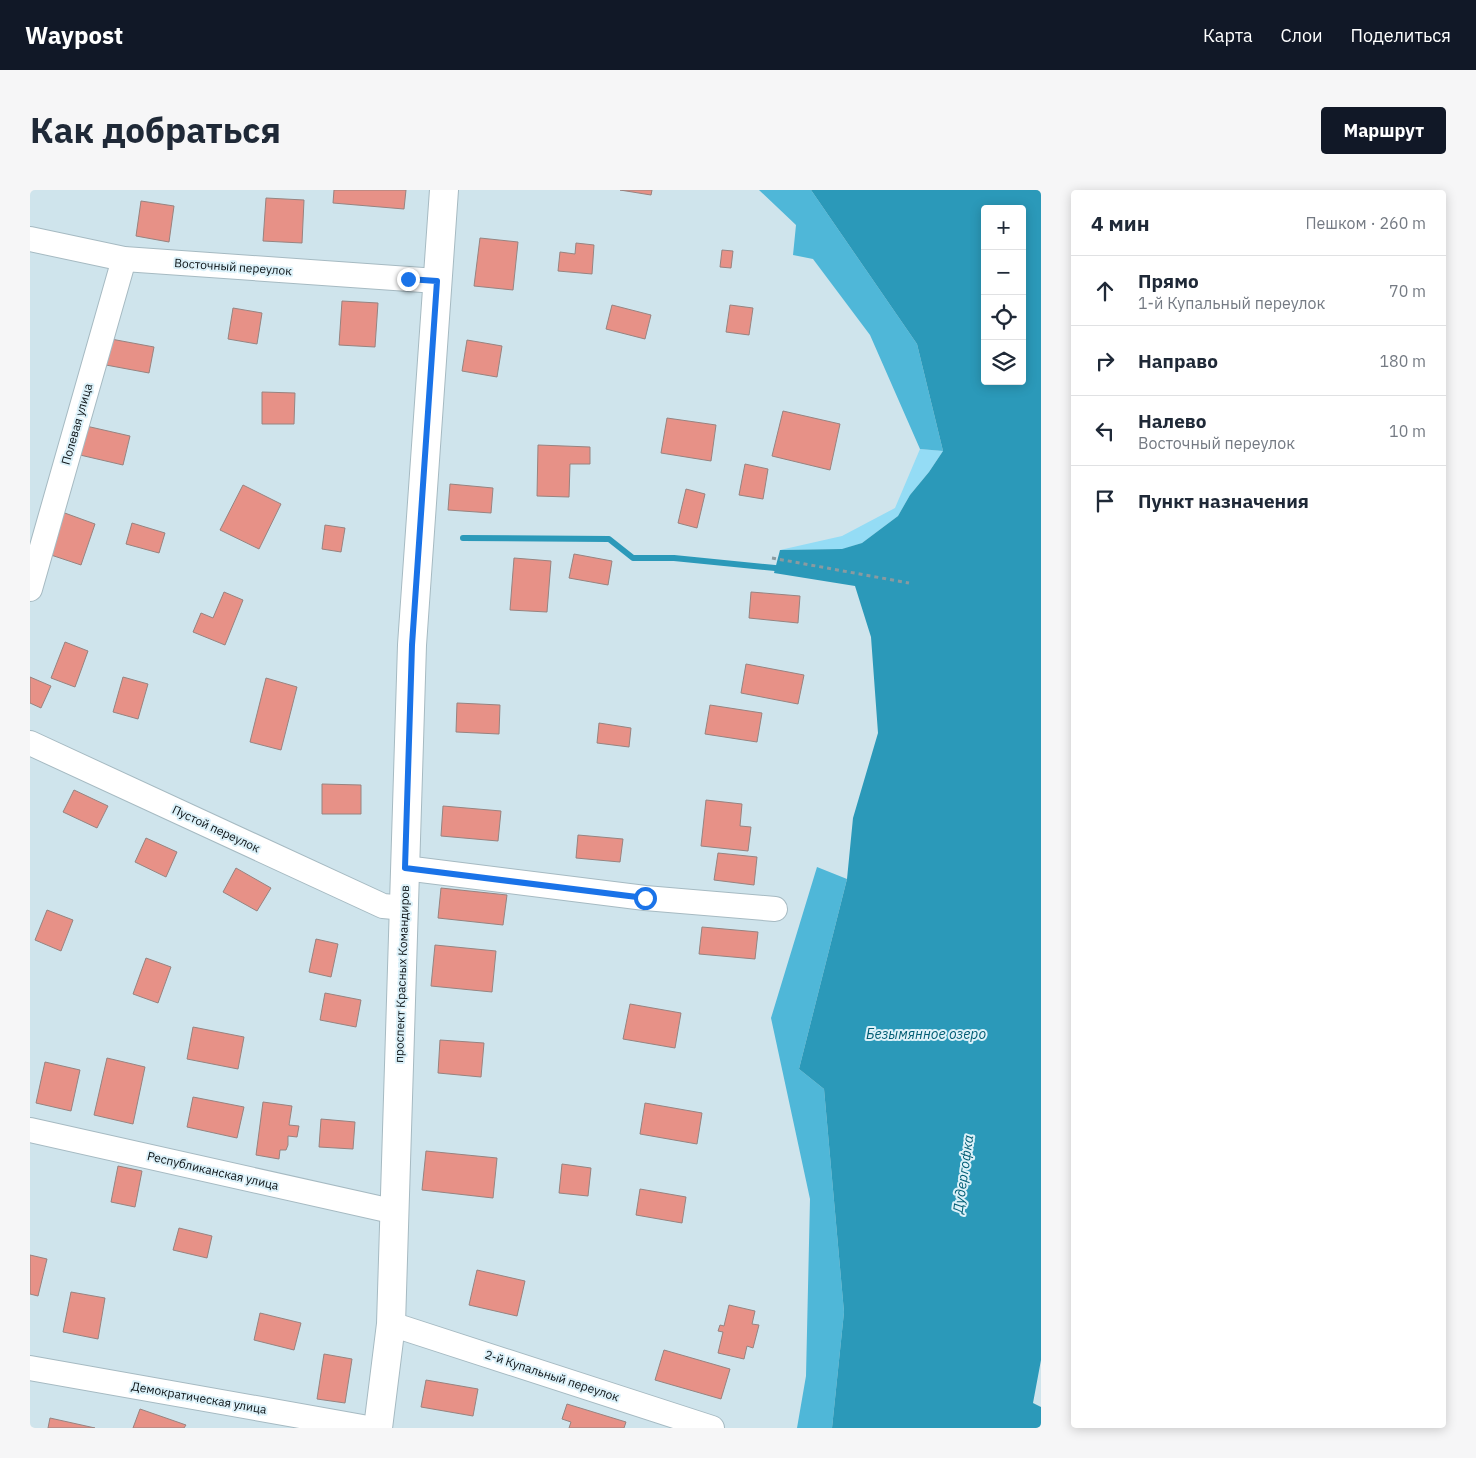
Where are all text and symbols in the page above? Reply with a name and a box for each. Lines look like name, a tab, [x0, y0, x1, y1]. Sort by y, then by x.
text: Waypost	[25, 19, 123, 51]
text: Карта	[1203, 24, 1253, 47]
text: Слои	[1281, 24, 1323, 47]
text: Поделиться	[1351, 24, 1451, 47]
text: Как добраться	[30, 107, 281, 153]
button: Маршрут	[1321, 107, 1446, 154]
map controls	[981, 205, 1026, 385]
button: +	[981, 205, 1026, 250]
text: 4 мин	[1091, 209, 1150, 237]
text: Пешком · 260 m	[1305, 213, 1426, 233]
button: −	[981, 250, 1026, 295]
street label: Восточный переулок	[174, 255, 293, 278]
route end	[397, 268, 420, 291]
text: Прямо	[1138, 269, 1199, 293]
icon: ahead	[1091, 277, 1119, 305]
text: 70 m	[1389, 281, 1426, 301]
text: 1-й Купальный переулок	[1138, 293, 1325, 313]
button: locate	[981, 295, 1026, 340]
button: layers	[981, 340, 1026, 385]
icon: right	[1091, 347, 1119, 375]
text: Направо	[1138, 349, 1218, 373]
text: 180 m	[1379, 351, 1426, 371]
street label: Полевая улица	[58, 381, 95, 466]
text: Налево	[1138, 409, 1207, 433]
icon: left	[1091, 417, 1119, 445]
text: 10 m	[1389, 421, 1426, 441]
text: Восточный переулок	[1138, 433, 1295, 453]
icon: arrive	[1091, 487, 1119, 515]
text: Пункт назначения	[1138, 489, 1309, 513]
street label: Пустой переулок	[170, 802, 263, 856]
street label: проспект Красных Командиров	[391, 885, 412, 1063]
route start	[634, 887, 657, 910]
water label: Безымянное озеро	[866, 1025, 986, 1043]
water label: Дудергофка	[948, 1134, 977, 1216]
street label: Республиканская улица	[146, 1148, 281, 1193]
street label: 2-й Купальный переулок	[483, 1347, 622, 1404]
street label: Демократическая улица	[130, 1378, 269, 1417]

